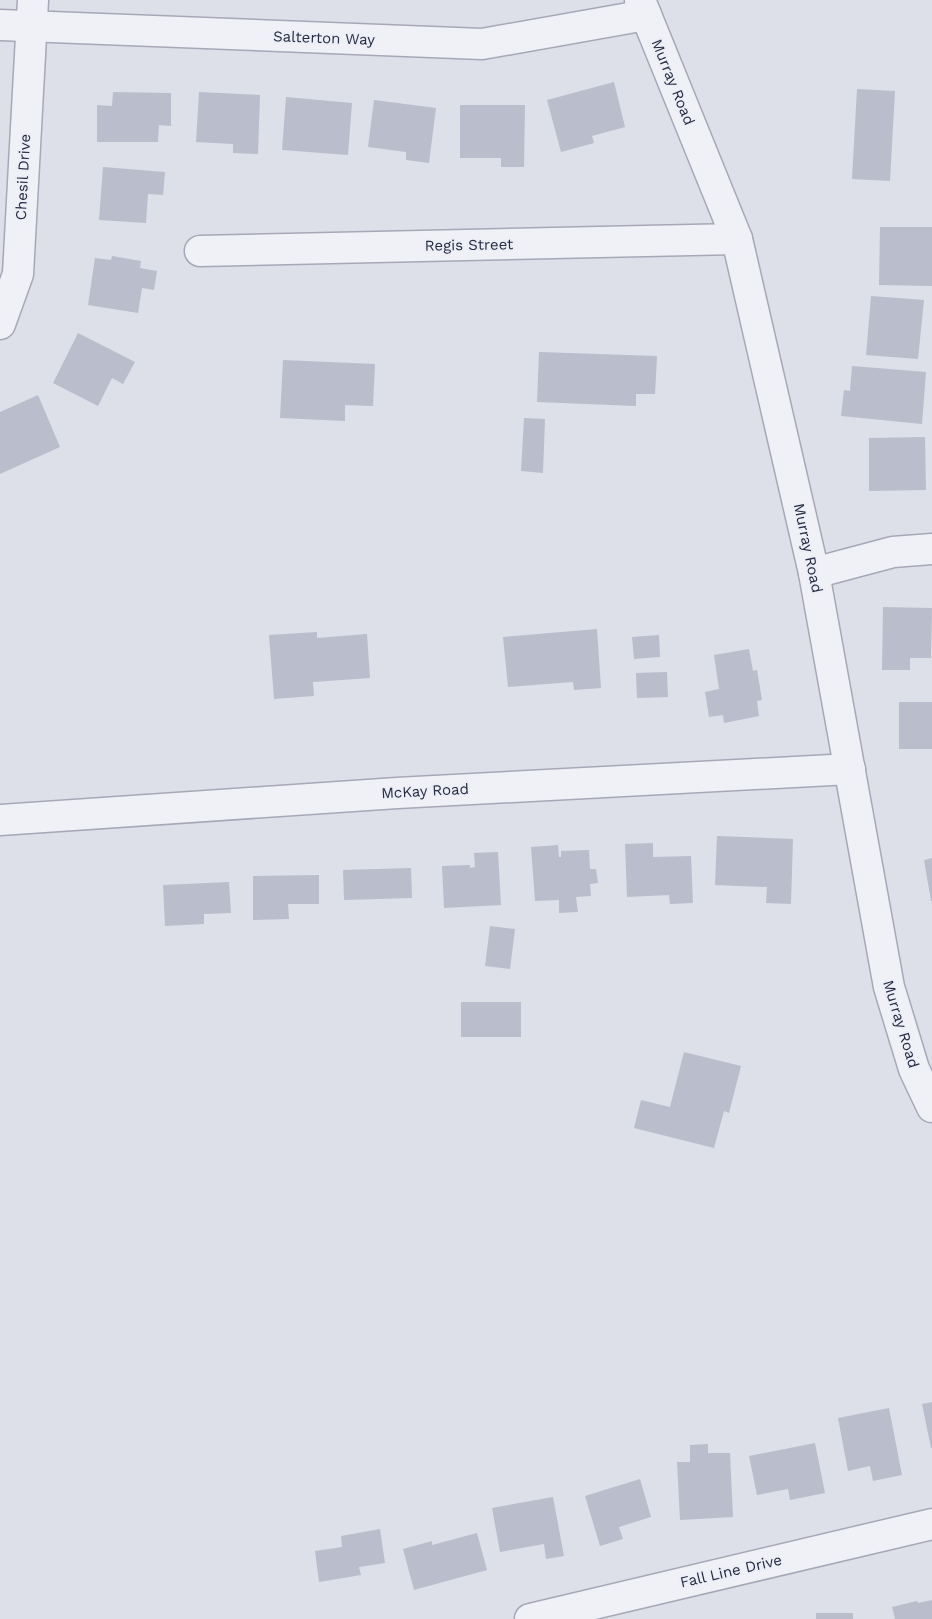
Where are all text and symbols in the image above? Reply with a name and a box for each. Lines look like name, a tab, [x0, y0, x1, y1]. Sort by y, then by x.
street label: Salterton Way	[273, 27, 375, 49]
street label: Murray Road	[648, 36, 698, 128]
street label: Chesil Drive	[12, 133, 34, 221]
street label: Regis Street	[425, 235, 514, 255]
street label: Murray Road	[790, 502, 826, 594]
street label: McKay Road	[381, 780, 469, 802]
street label: Murray Road	[879, 978, 923, 1070]
street label: Fall Line Drive	[678, 1551, 784, 1591]

